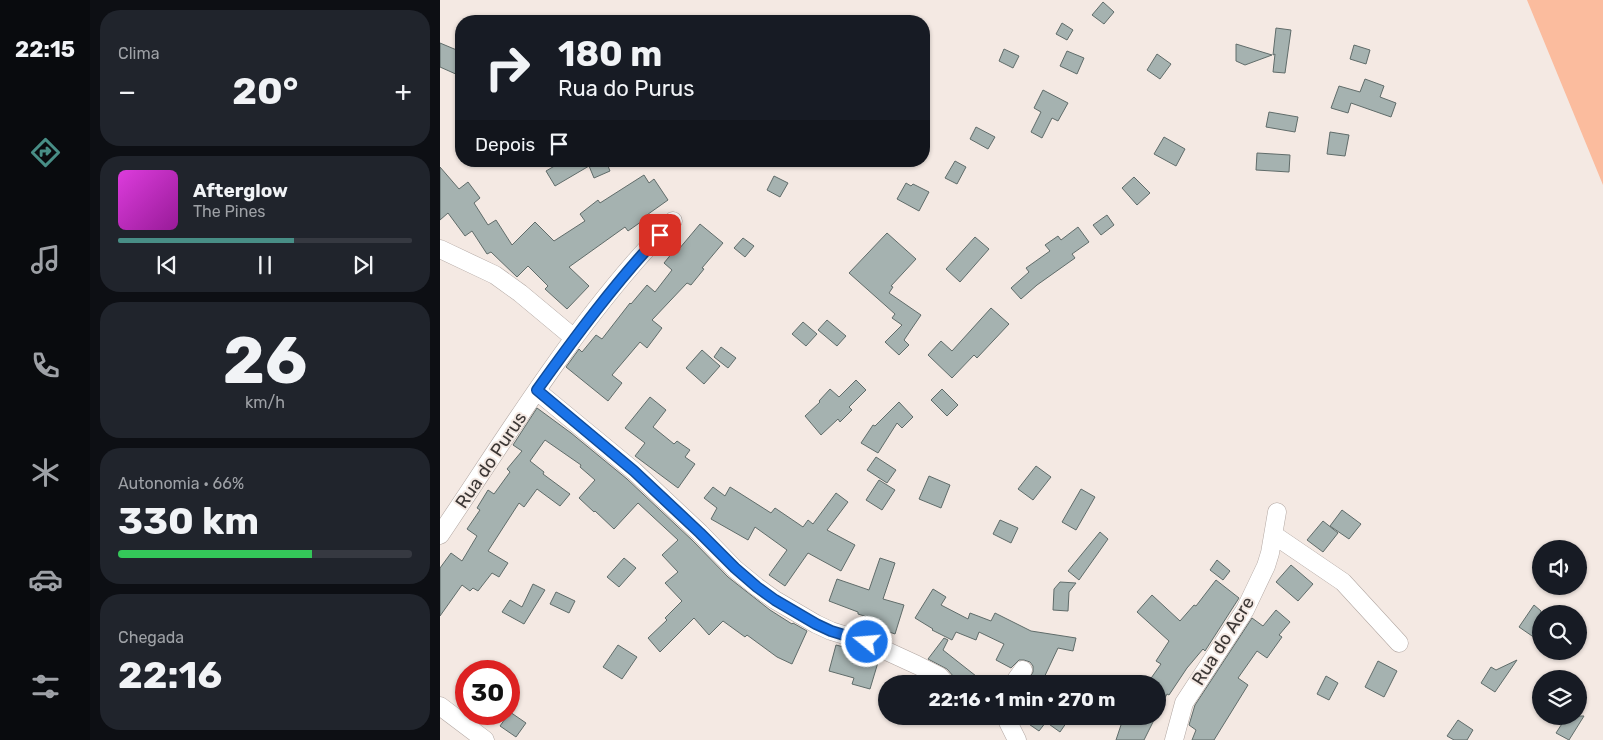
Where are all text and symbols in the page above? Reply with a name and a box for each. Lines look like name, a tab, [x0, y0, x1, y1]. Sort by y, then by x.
text: 180 m	[558, 33, 662, 75]
icon: right	[475, 35, 540, 100]
text: 22:15	[15, 36, 75, 63]
text: Clima	[118, 44, 159, 63]
text: 20°	[232, 68, 298, 114]
text: −	[118, 75, 136, 108]
text: +	[395, 75, 412, 108]
text: Rua do Purus	[558, 75, 695, 102]
icon: arrive	[545, 130, 573, 158]
text: Depois	[475, 133, 535, 156]
icon: directions	[28, 135, 63, 170]
text: Afterglow	[193, 179, 288, 202]
text: The Pines	[193, 202, 266, 221]
pin	[639, 214, 681, 256]
icon: arrive	[646, 221, 674, 249]
icon: music	[28, 242, 63, 277]
icon: previous	[153, 251, 181, 279]
icon: pause	[251, 251, 279, 279]
icon: next	[349, 251, 377, 279]
text: 26	[223, 322, 307, 399]
icon: phone	[28, 348, 63, 383]
text: km/h	[245, 393, 285, 412]
street label: Rua do Purus	[451, 408, 531, 512]
icon: climate	[28, 455, 63, 490]
text: Autonomia · 66%	[118, 474, 244, 493]
text: 330 km	[118, 498, 259, 544]
map controls	[1532, 540, 1587, 725]
button: sound	[1532, 540, 1587, 595]
icon: car	[28, 562, 63, 597]
street label: Rua do Acre	[1187, 593, 1259, 689]
button: search	[1532, 605, 1587, 660]
position arrow	[840, 615, 892, 667]
text: Chegada	[118, 628, 184, 647]
text: 22:16	[118, 652, 222, 698]
speed limit sign: 30	[455, 660, 520, 725]
icon: filters	[28, 669, 63, 704]
button: layers	[1532, 670, 1587, 725]
text: 22:16 · 1 min · 270 m	[929, 688, 1115, 711]

